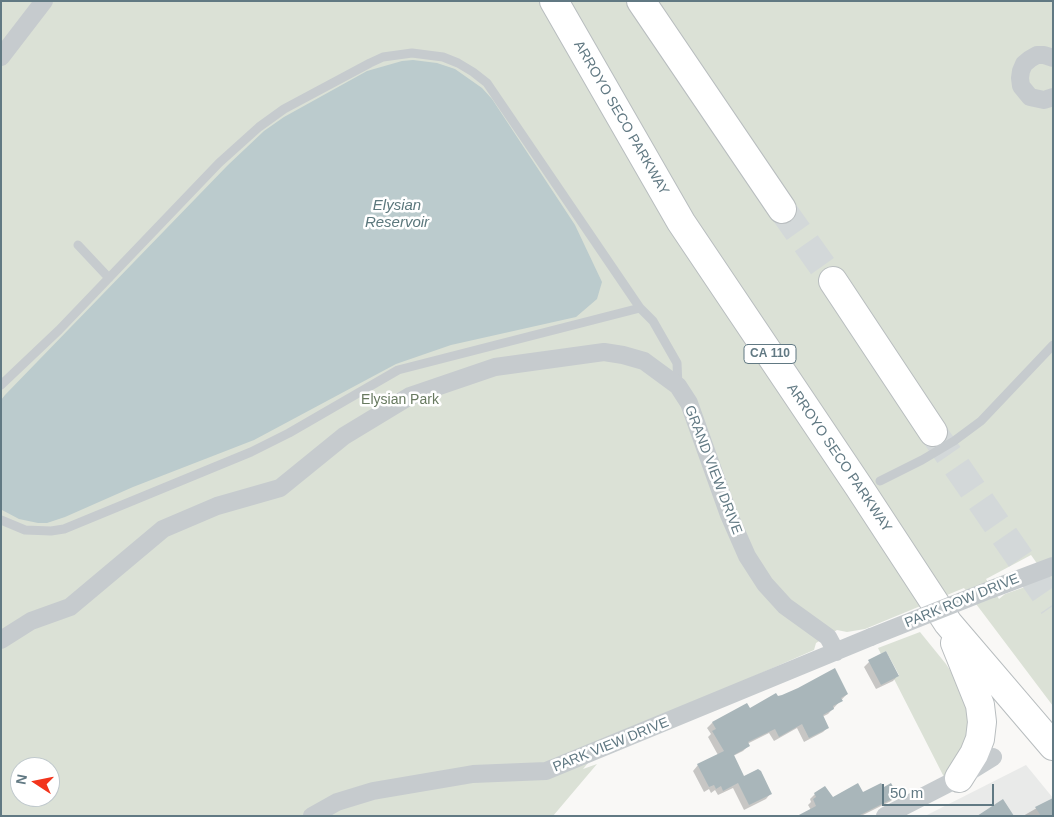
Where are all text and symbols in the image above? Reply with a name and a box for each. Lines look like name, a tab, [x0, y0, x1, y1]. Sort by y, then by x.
street label: ARROYO SECO PARKWAY	[570, 38, 672, 198]
water label: Elysian Reservoir	[365, 197, 429, 232]
road number: CA 110	[744, 344, 796, 364]
street label: ARROYO SECO PARKWAY	[783, 381, 895, 535]
park label: Elysian Park	[361, 392, 439, 408]
street label: GRAND VIEW DRIVE	[681, 403, 745, 537]
street label: PARK ROW DRIVE	[902, 570, 1022, 632]
street label: PARK VIEW DRIVE	[551, 714, 671, 776]
north arrow	[10, 757, 60, 807]
text: N	[12, 773, 30, 786]
scale bar	[884, 774, 996, 806]
text: 50 m	[890, 784, 923, 801]

